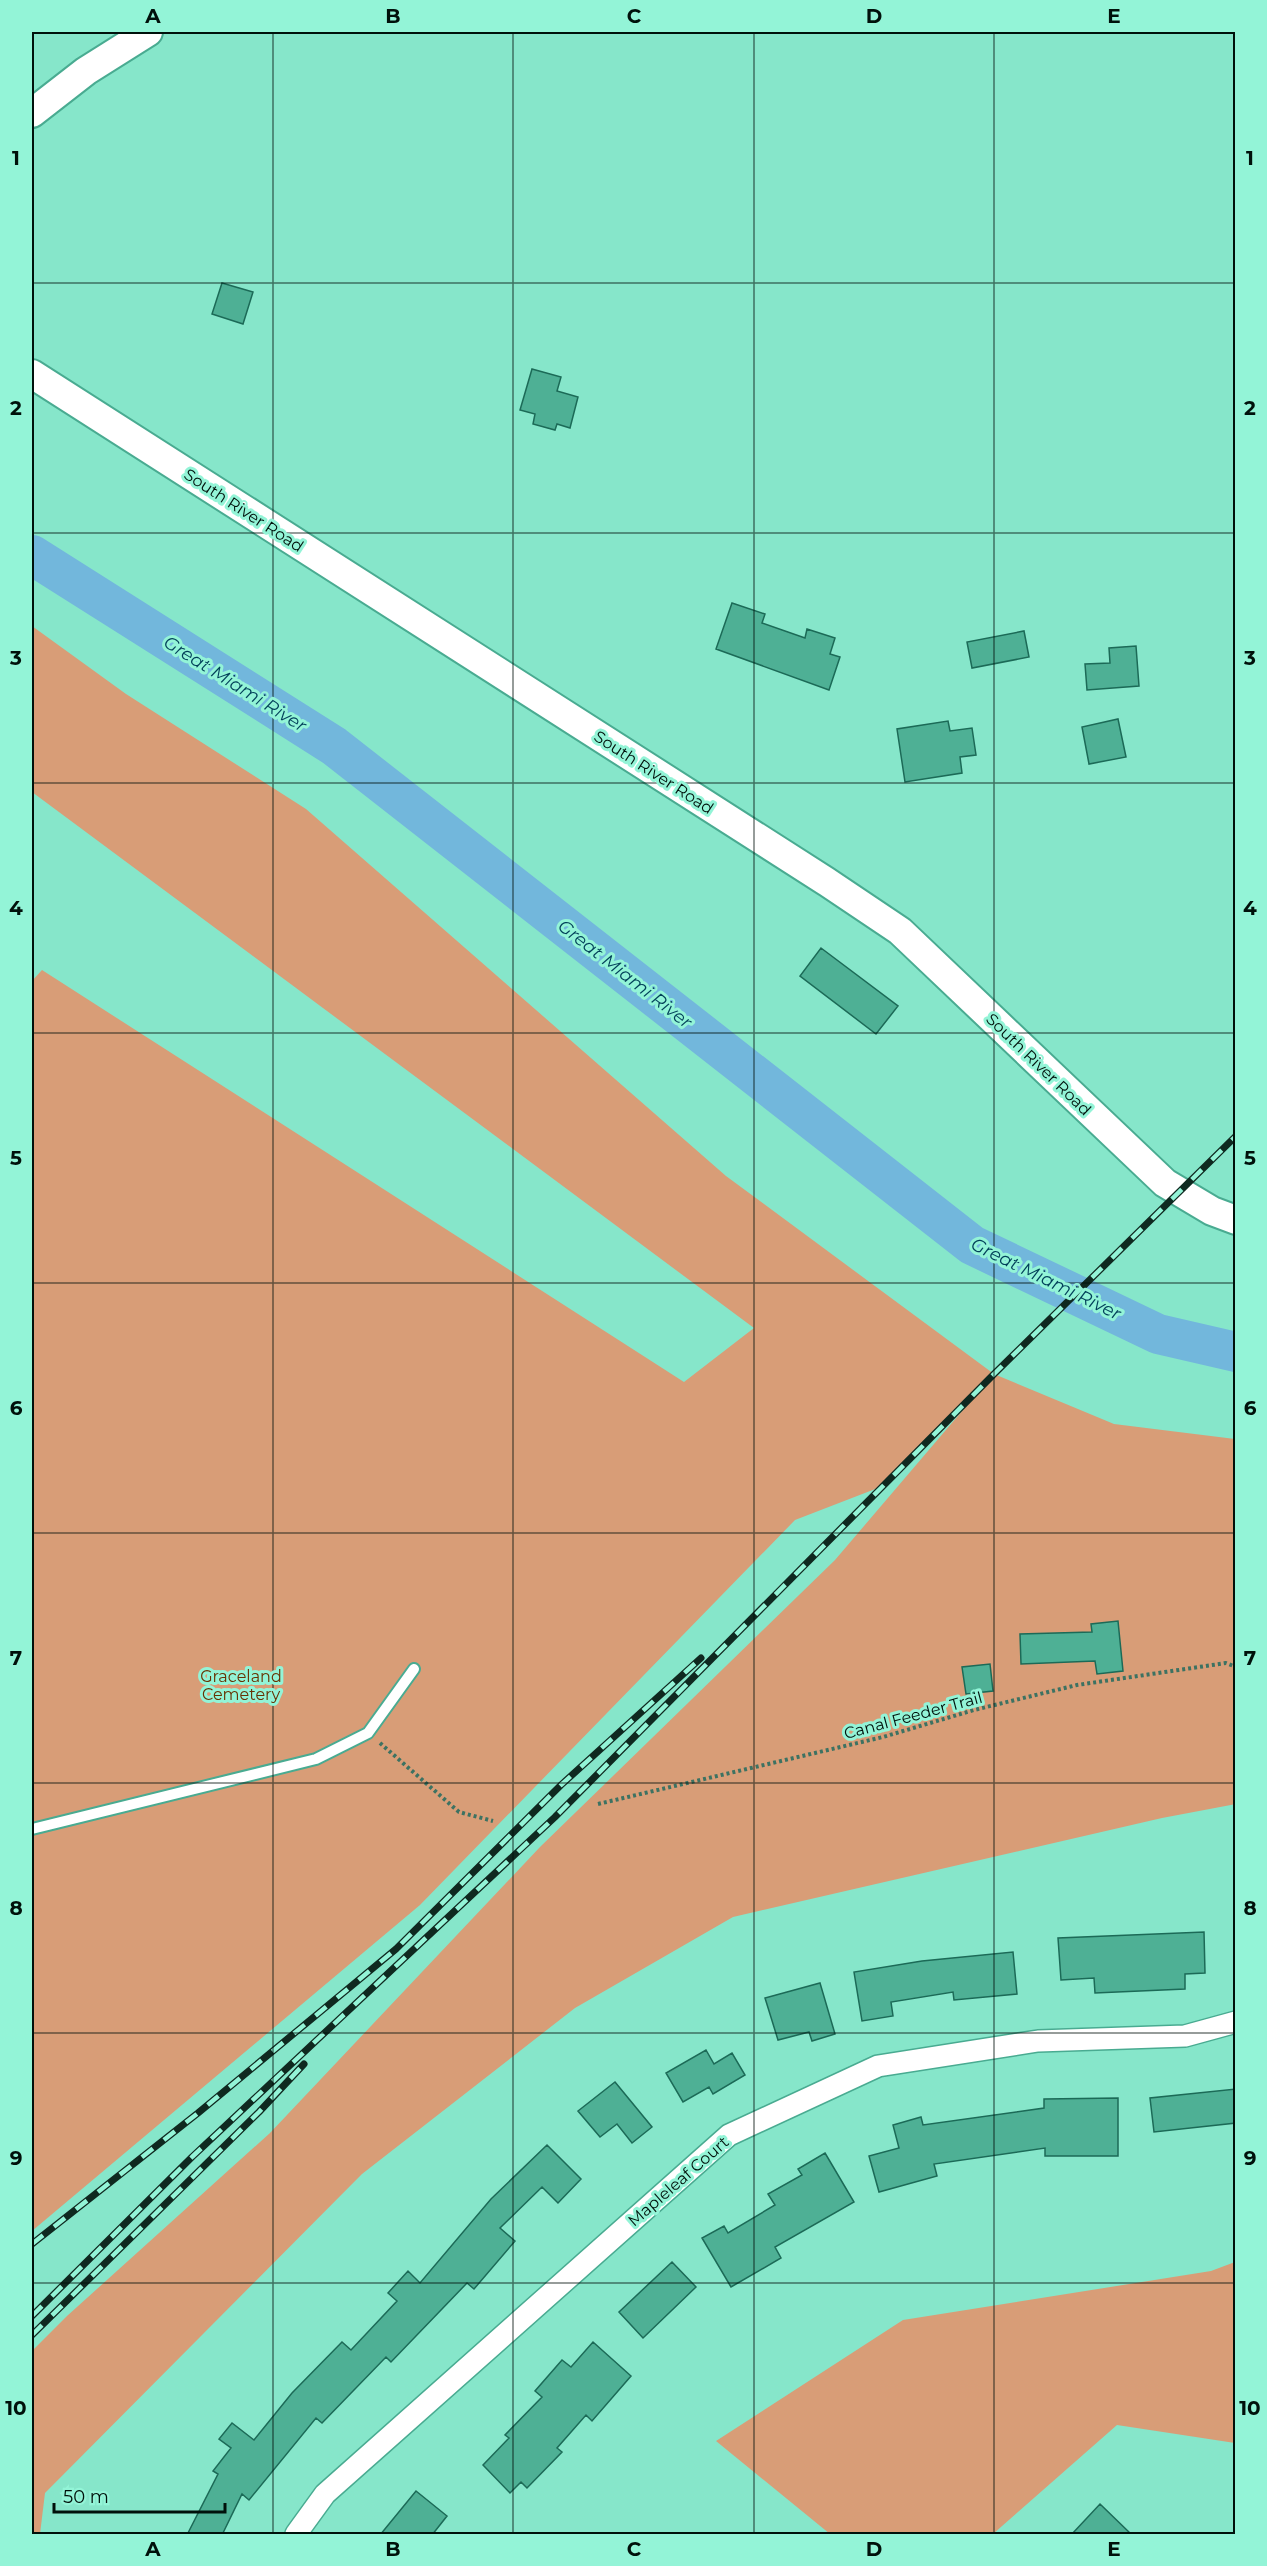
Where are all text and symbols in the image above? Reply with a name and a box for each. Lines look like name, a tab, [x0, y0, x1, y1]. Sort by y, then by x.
text: A	[144, 4, 161, 28]
text: B	[385, 4, 401, 28]
text: C	[627, 4, 642, 28]
text: D	[866, 4, 882, 28]
text: E	[1107, 4, 1121, 28]
text: 1	[12, 146, 20, 170]
text: 1	[1246, 146, 1254, 170]
text: 2	[10, 396, 22, 420]
text: 2	[1244, 396, 1256, 420]
street label: South River Road	[180, 465, 307, 556]
water label: Great Miami River	[159, 631, 311, 737]
text: 3	[9, 646, 22, 670]
text: 3	[1243, 646, 1256, 670]
street label: South River Road	[590, 727, 717, 818]
text: 4	[9, 896, 23, 920]
text: 4	[1243, 896, 1257, 920]
water label: Great Miami River	[553, 915, 697, 1034]
street label: South River Road	[982, 1009, 1095, 1119]
text: 5	[10, 1146, 22, 1170]
text: 5	[1244, 1146, 1256, 1170]
water label: Great Miami River	[967, 1233, 1125, 1325]
text: 6	[10, 1396, 23, 1420]
text: 6	[1244, 1396, 1257, 1420]
text: 7	[10, 1646, 22, 1670]
text: 7	[1244, 1646, 1256, 1670]
park label: Graceland Cemetery	[200, 1667, 282, 1704]
street label: Canal Feeder Trail	[842, 1688, 984, 1743]
text: 8	[9, 1896, 23, 1920]
text: 8	[1243, 1896, 1257, 1920]
street label: Mapleleaf Court	[624, 2132, 733, 2230]
text: 9	[10, 2146, 22, 2170]
text: 9	[1244, 2146, 1256, 2170]
text: 10	[5, 2396, 27, 2420]
text: 10	[1239, 2396, 1261, 2420]
scale bar	[54, 2476, 225, 2514]
text: 50 m	[63, 2486, 109, 2508]
text: A	[144, 2537, 161, 2561]
text: B	[385, 2537, 401, 2561]
text: C	[627, 2537, 642, 2561]
text: D	[866, 2537, 882, 2561]
text: E	[1107, 2537, 1121, 2561]

